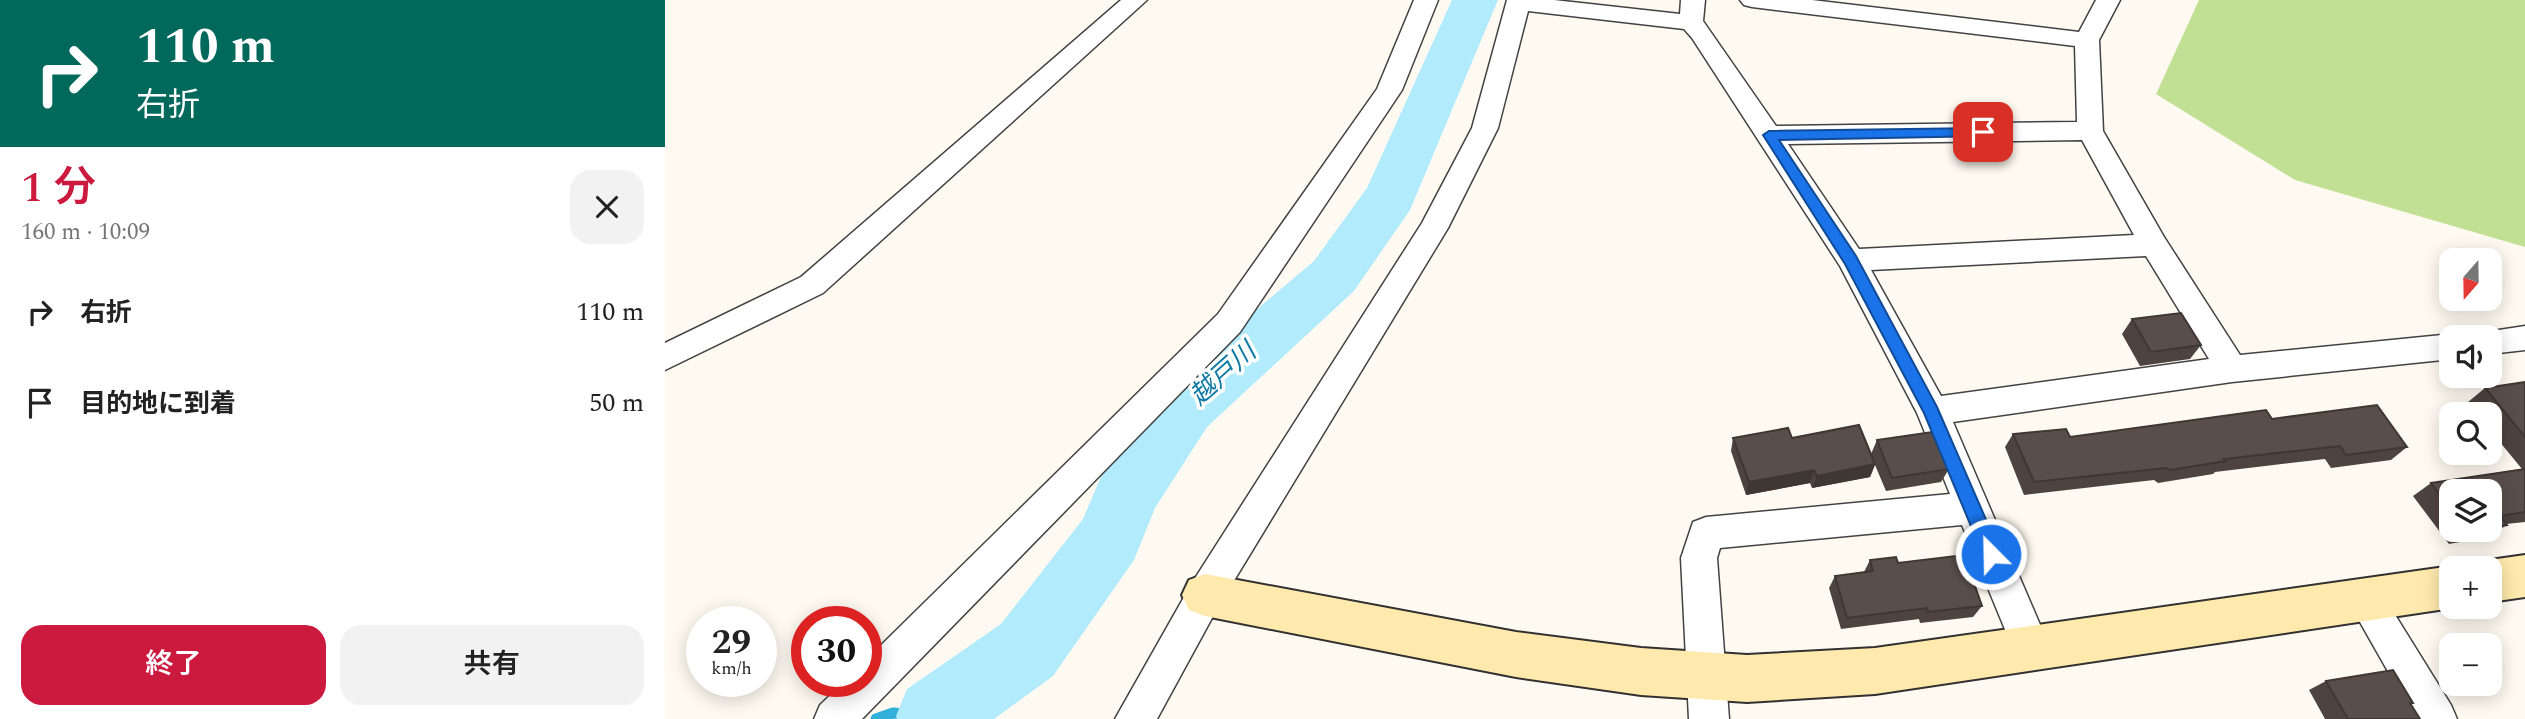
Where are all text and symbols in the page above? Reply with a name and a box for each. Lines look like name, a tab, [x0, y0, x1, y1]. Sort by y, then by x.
text: 110 m	[136, 10, 275, 85]
icon: right	[21, 28, 112, 119]
text: 右折	[136, 81, 200, 130]
pin	[1953, 102, 2013, 162]
icon: arrive	[1964, 113, 2002, 151]
text: 1 分	[21, 157, 96, 220]
button: close	[570, 170, 644, 244]
text: 160 m · 10:09	[21, 215, 150, 250]
north arrow	[2439, 248, 2503, 312]
map controls	[2439, 248, 2502, 696]
text: 110 m	[576, 292, 644, 332]
icon: right	[21, 293, 59, 331]
text: 右折	[80, 293, 132, 333]
button: sound	[2439, 325, 2502, 388]
water label: 越戸川	[1181, 331, 1268, 415]
text: 50 m	[589, 383, 644, 423]
icon: arrive	[21, 384, 59, 422]
text: 目的地に到着	[80, 384, 236, 424]
button: search	[2439, 402, 2502, 465]
button: layers	[2439, 479, 2502, 542]
position arrow	[1954, 517, 2028, 591]
button: +	[2439, 556, 2502, 619]
speed limit sign: 30	[791, 606, 882, 697]
text: 29	[712, 616, 751, 669]
button: 終了	[21, 625, 326, 705]
button: 共有	[340, 625, 644, 705]
button: −	[2439, 633, 2502, 696]
text: km/h	[711, 655, 752, 682]

